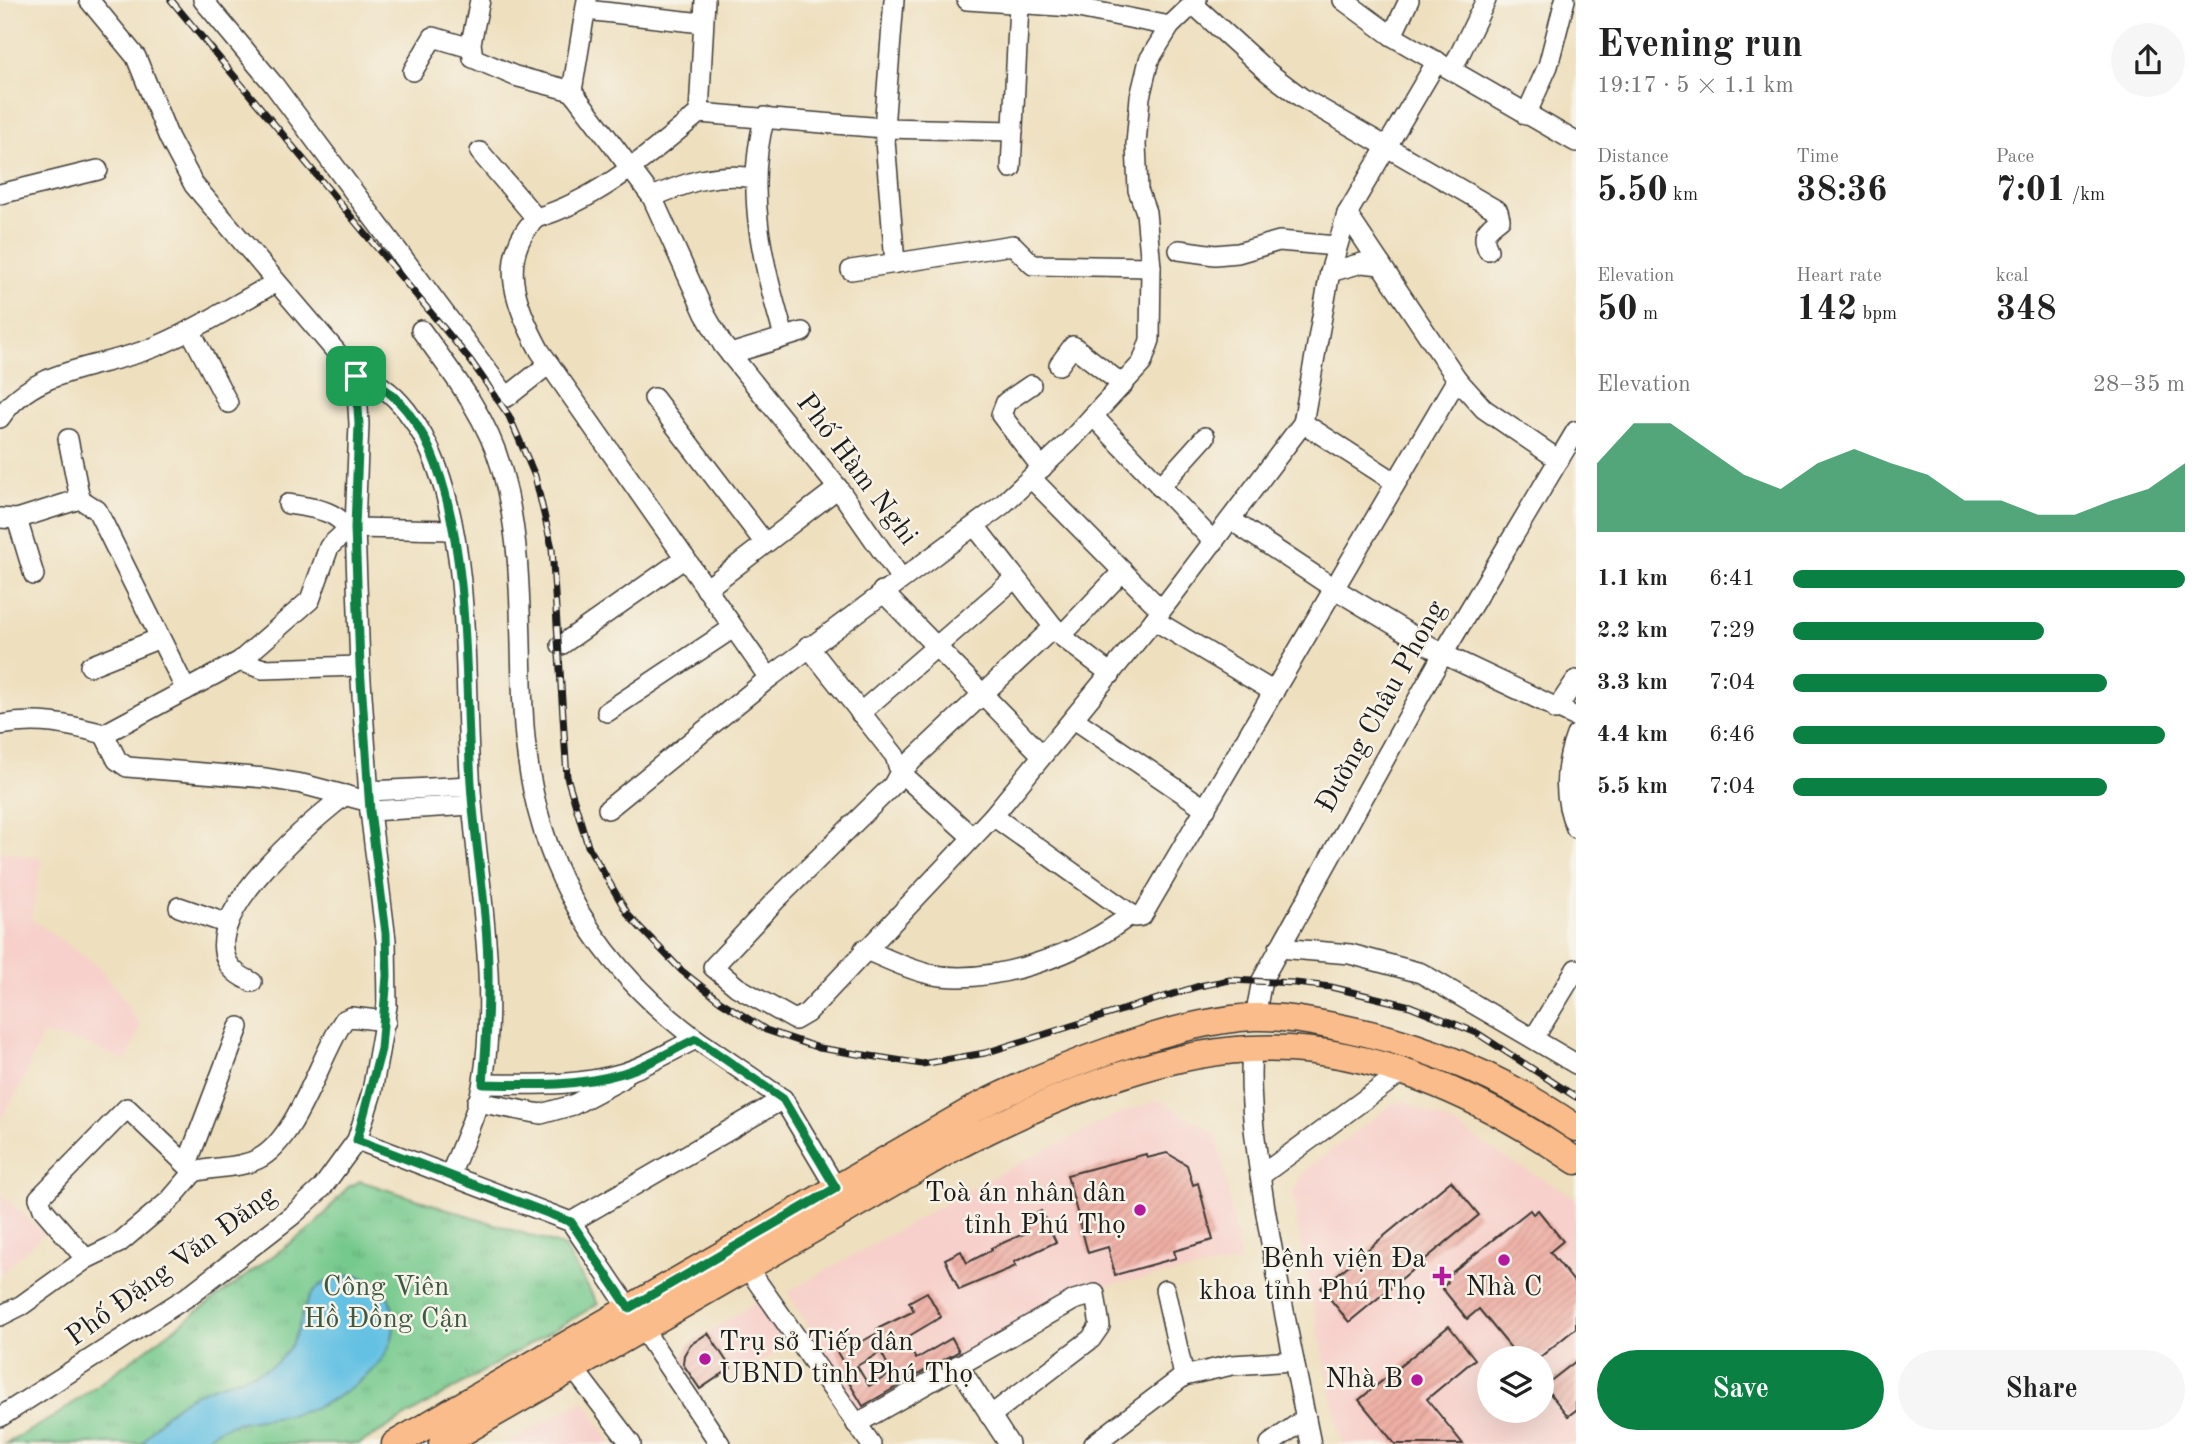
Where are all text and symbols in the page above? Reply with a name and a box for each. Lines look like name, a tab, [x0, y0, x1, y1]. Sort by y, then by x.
button: share	[2111, 23, 2185, 97]
text: Evening run	[1597, 27, 1803, 65]
text: 19:17 · 5 × 1.1 km	[1597, 74, 1794, 97]
text: Distance	[1597, 148, 1669, 167]
text: Time	[1796, 148, 1839, 167]
text: Pace	[1996, 148, 2034, 167]
text: 5.50	[1597, 173, 1668, 208]
text: 38:36	[1796, 173, 1887, 208]
text: 7:01	[1996, 173, 2066, 208]
text: km	[1668, 186, 1698, 205]
text: /km	[2066, 186, 2105, 205]
text: Elevation	[1597, 267, 1674, 286]
text: Heart rate	[1796, 267, 1882, 286]
text: kcal	[1996, 267, 2028, 286]
text: 50	[1597, 292, 1638, 327]
text: 142	[1796, 292, 1857, 327]
text: 348	[1996, 292, 2057, 327]
text: m	[1638, 305, 1658, 324]
text: bpm	[1857, 305, 1897, 324]
pin	[326, 346, 386, 406]
icon: arrive	[337, 357, 375, 395]
text: Elevation	[1597, 373, 1691, 396]
text: 28–35 m	[2093, 373, 2185, 396]
street label: Phố Hàm Nghi	[790, 389, 923, 551]
text: 1.1 km	[1597, 567, 1668, 590]
text: 6:41	[1709, 567, 1755, 590]
street label: Đường Châu Phong	[1312, 596, 1452, 818]
text: 2.2 km	[1597, 619, 1668, 642]
text: 7:29	[1709, 619, 1755, 642]
text: 3.3 km	[1597, 671, 1668, 694]
text: 7:04	[1709, 671, 1755, 694]
text: 4.4 km	[1597, 723, 1668, 746]
text: 6:46	[1709, 723, 1755, 746]
text: 5.5 km	[1597, 775, 1668, 798]
text: 7:04	[1709, 775, 1755, 798]
place label: Toà án nhân dân tỉnh Phú Thọ	[925, 1180, 1126, 1240]
street label: Phố Đặng Văn Đăng	[61, 1181, 282, 1352]
marker: Toà án nhân dân tỉnh Phú Thọ	[1132, 1202, 1148, 1218]
place label: Bệnh viện Đa khoa tỉnh Phú Thọ	[1199, 1246, 1426, 1306]
marker: Nhà C	[1496, 1252, 1512, 1268]
marker: Bệnh viện Đa khoa tỉnh Phú Thọ	[1432, 1266, 1452, 1286]
park label: Công Viên Hồ Đồng Cận	[304, 1274, 468, 1334]
place label: Nhà C	[1465, 1274, 1543, 1302]
place label: Trụ sở Tiếp dân UBND tỉnh Phú Thọ	[719, 1328, 973, 1389]
map controls	[1477, 1346, 1554, 1423]
button: layers	[1477, 1346, 1554, 1423]
button: Save	[1597, 1350, 1884, 1430]
button: Share	[1898, 1350, 2185, 1430]
marker: Trụ sở Tiếp dân UBND tỉnh Phú Thọ	[697, 1351, 713, 1367]
place label: Nhà B	[1325, 1366, 1403, 1394]
marker: Nhà B	[1409, 1372, 1425, 1388]

